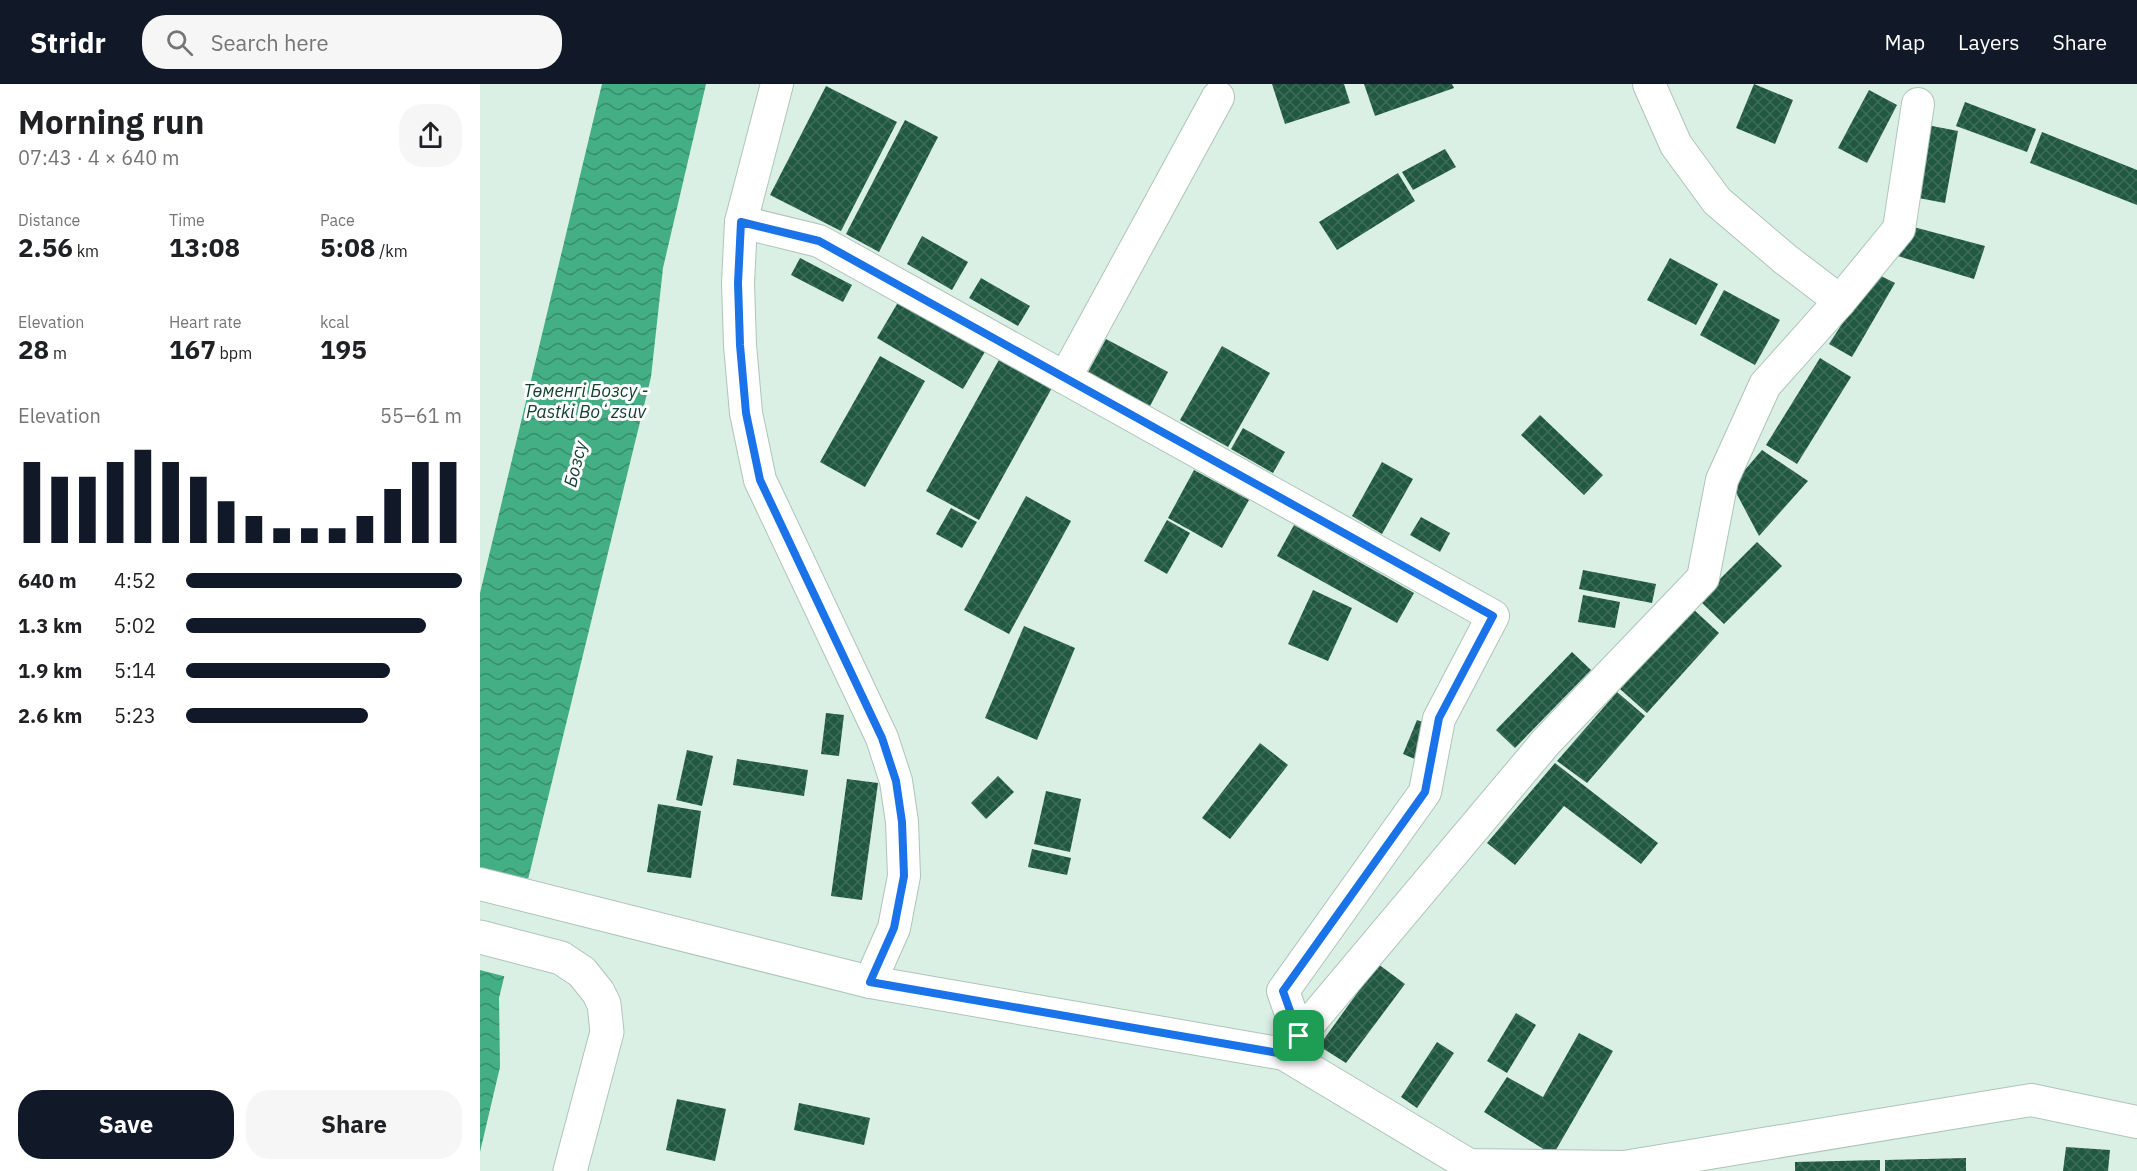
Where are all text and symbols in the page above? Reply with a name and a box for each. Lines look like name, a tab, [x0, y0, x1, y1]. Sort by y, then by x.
search box	[142, 15, 562, 69]
text: Stridr	[30, 24, 106, 61]
icon: search	[163, 26, 196, 59]
text: Search here	[211, 28, 329, 57]
text: Map	[1885, 28, 1925, 56]
text: Layers	[1958, 28, 2020, 56]
text: Share	[2053, 28, 2107, 56]
text: Morning run	[18, 100, 204, 143]
button: share	[399, 104, 462, 167]
text: 07:43 · 4 × 640 m	[18, 144, 179, 171]
text: Distance	[18, 210, 80, 230]
text: Time	[169, 210, 205, 230]
text: Pace	[320, 210, 355, 230]
text: 2.56	[18, 230, 73, 264]
text: 13:08	[169, 230, 240, 264]
text: 5:08	[320, 230, 375, 264]
text: km	[73, 241, 99, 261]
text: /km	[375, 241, 408, 261]
text: Elevation	[18, 312, 84, 332]
text: Heart rate	[169, 312, 242, 332]
text: kcal	[320, 312, 349, 332]
text: 28	[18, 332, 49, 366]
text: 167	[169, 332, 216, 366]
text: 195	[320, 332, 367, 366]
text: m	[49, 343, 67, 363]
text: bpm	[216, 343, 252, 363]
water label: Төменгі Бозсу - Pastki Boʻzsuv	[524, 379, 648, 423]
text: Elevation	[18, 402, 101, 429]
text: 55–61 m	[380, 402, 462, 429]
water label: Бозсу	[558, 437, 592, 490]
text: 640 m	[18, 567, 77, 594]
text: 4:52	[114, 567, 156, 594]
text: 1.3 km	[18, 612, 82, 639]
text: 5:02	[114, 612, 156, 639]
text: 1.9 km	[18, 657, 82, 684]
text: 5:14	[114, 657, 156, 684]
text: 2.6 km	[18, 702, 82, 729]
text: 5:23	[114, 702, 156, 729]
pin	[1273, 1010, 1324, 1061]
icon: arrive	[1282, 1019, 1315, 1052]
button: Save	[18, 1090, 234, 1159]
button: Share	[246, 1090, 462, 1159]

